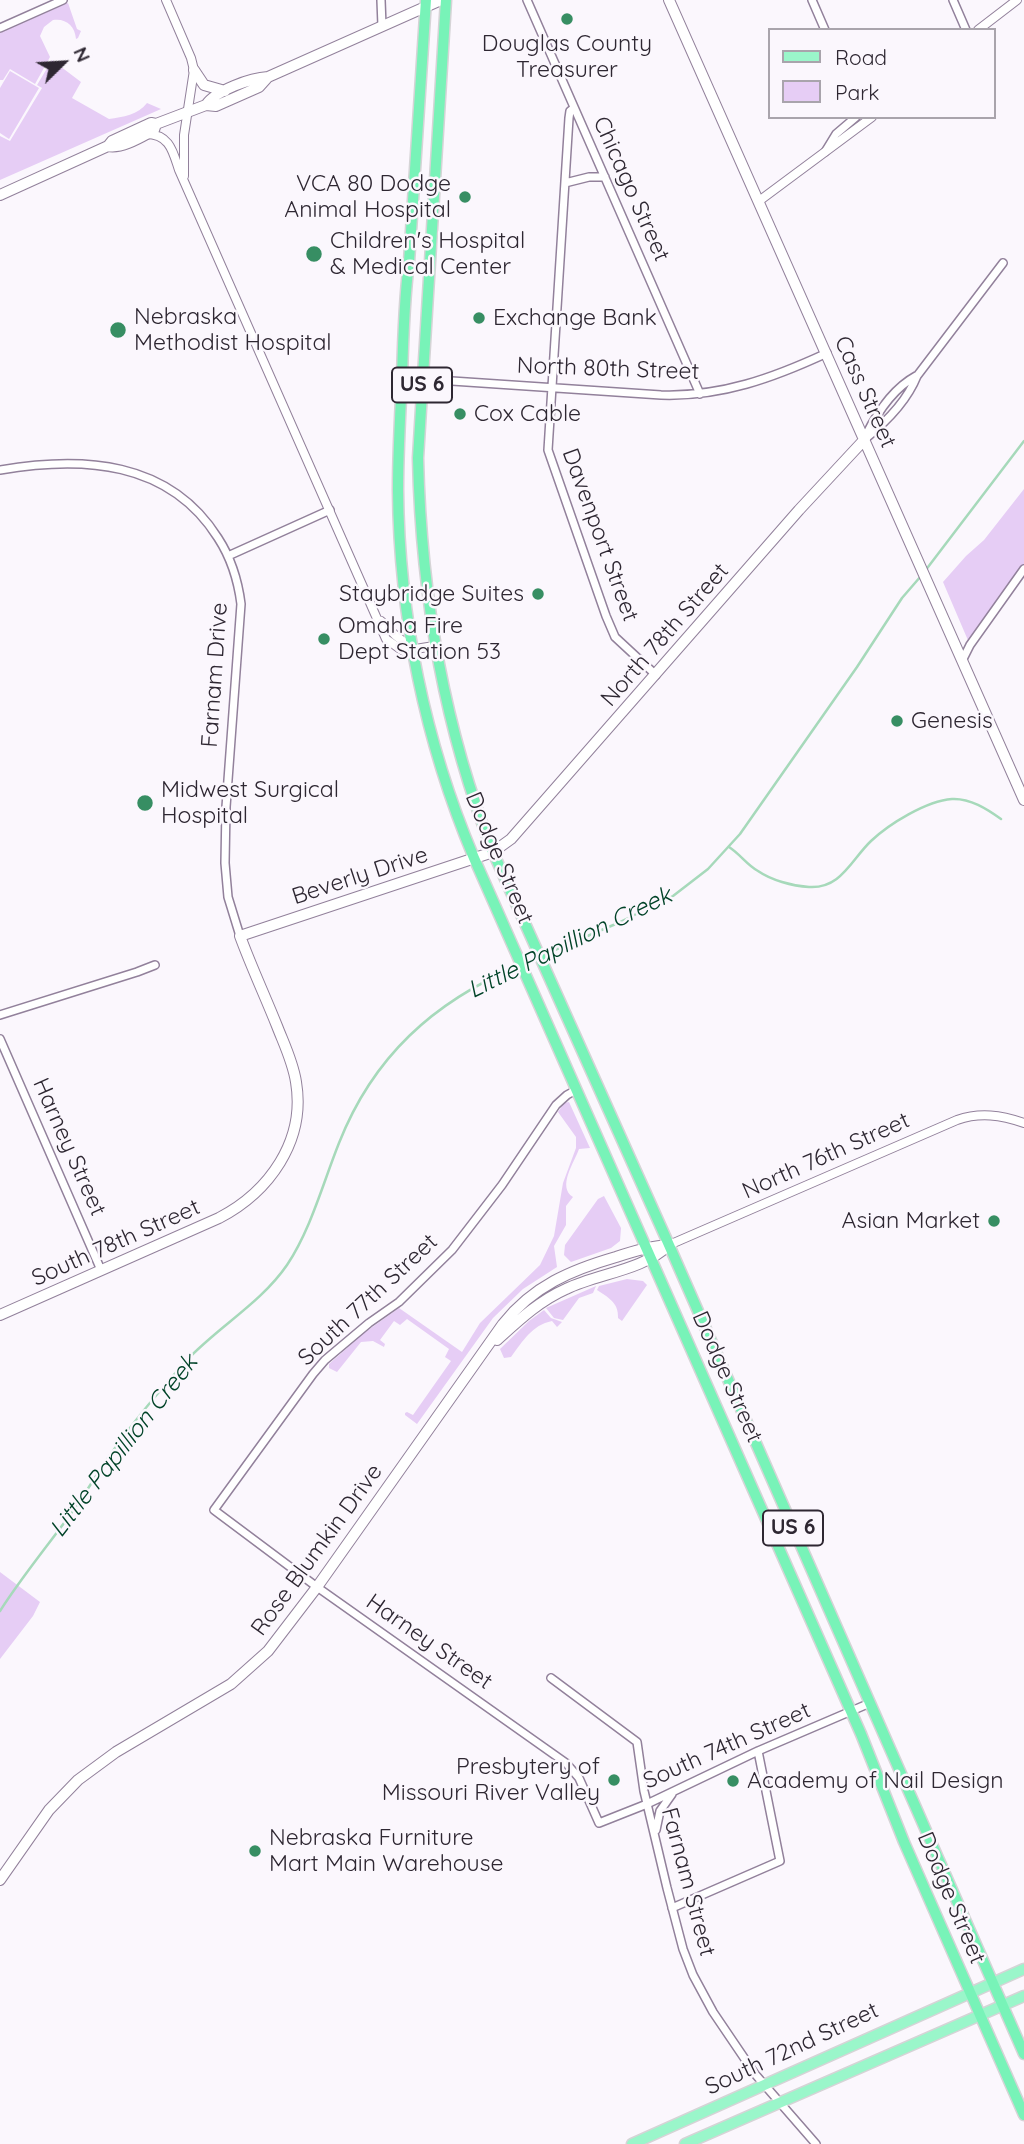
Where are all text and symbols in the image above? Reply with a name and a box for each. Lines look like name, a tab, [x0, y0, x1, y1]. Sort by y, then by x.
marker: Douglas County Treasurer	[559, 11, 575, 27]
north arrow	[28, 28, 98, 98]
legend	[768, 28, 996, 119]
place label: Douglas County Treasurer	[482, 30, 652, 84]
text: N	[68, 43, 96, 66]
text: Road	[835, 44, 887, 70]
text: Park	[835, 79, 879, 105]
street label: Chicago Street	[587, 112, 675, 266]
place label: VCA 80 Dodge Animal Hospital	[284, 170, 451, 224]
marker: VCA 80 Dodge Animal Hospital	[457, 189, 473, 205]
place label: Children's Hospital & Medical Center	[330, 227, 525, 281]
marker: Children's Hospital & Medical Center	[304, 244, 324, 264]
place label: Nebraska Methodist Hospital	[134, 303, 332, 357]
place label: Exchange Bank	[493, 304, 657, 332]
marker: Exchange Bank	[471, 310, 487, 326]
marker: Nebraska Methodist Hospital	[108, 320, 128, 340]
street label: Cass Street	[828, 332, 902, 452]
street label: North 80th Street	[516, 352, 700, 386]
road number: US 6	[392, 368, 452, 402]
place label: Cox Cable	[474, 400, 581, 428]
marker: Cox Cable	[452, 406, 468, 422]
street label: Davenport Street	[556, 445, 644, 625]
street label: North 78th Street	[595, 558, 735, 712]
place label: Staybridge Suites	[339, 580, 524, 608]
marker: Staybridge Suites	[530, 586, 546, 602]
street label: Farnam Drive	[196, 602, 234, 748]
place label: Omaha Fire Dept Station 53	[338, 612, 501, 666]
marker: Omaha Fire Dept Station 53	[316, 631, 332, 647]
place label: Genesis	[911, 707, 993, 735]
marker: Genesis	[889, 713, 905, 729]
place label: Midwest Surgical Hospital	[161, 776, 339, 830]
street label: Dodge Street	[459, 788, 539, 928]
marker: Midwest Surgical Hospital	[135, 793, 155, 813]
street label: Beverly Drive	[289, 841, 431, 911]
water label: Little Papillion Creek	[463, 881, 677, 1005]
street label: Harney Street	[26, 1074, 112, 1220]
street label: North 76th Street	[738, 1107, 914, 1205]
street label: South 78th Street	[28, 1194, 204, 1292]
place label: Asian Market	[841, 1207, 980, 1235]
marker: Asian Market	[986, 1213, 1002, 1229]
street label: South 77th Street	[293, 1228, 443, 1372]
street label: Dodge Street	[686, 1307, 768, 1447]
water label: Little Papillion Creek	[44, 1349, 204, 1543]
street label: Rose Blumkin Drive	[245, 1459, 389, 1641]
road number: US 6	[763, 1510, 823, 1546]
street label: Harney Street	[361, 1588, 497, 1696]
street label: South 74th Street	[639, 1697, 815, 1795]
place label: Presbytery of Missouri River Valley	[382, 1753, 600, 1807]
place label: Academy of Nail Design	[747, 1767, 1004, 1795]
marker: Presbytery of Missouri River Valley	[606, 1772, 622, 1788]
marker: Academy of Nail Design	[725, 1773, 741, 1789]
street label: Farnam Street	[655, 1805, 721, 1959]
place label: Nebraska Furniture Mart Main Warehouse	[269, 1824, 503, 1878]
street label: Dodge Street	[911, 1828, 991, 1968]
marker: Nebraska Furniture Mart Main Warehouse	[247, 1843, 263, 1859]
street label: South 72nd Street	[701, 1997, 883, 2101]

